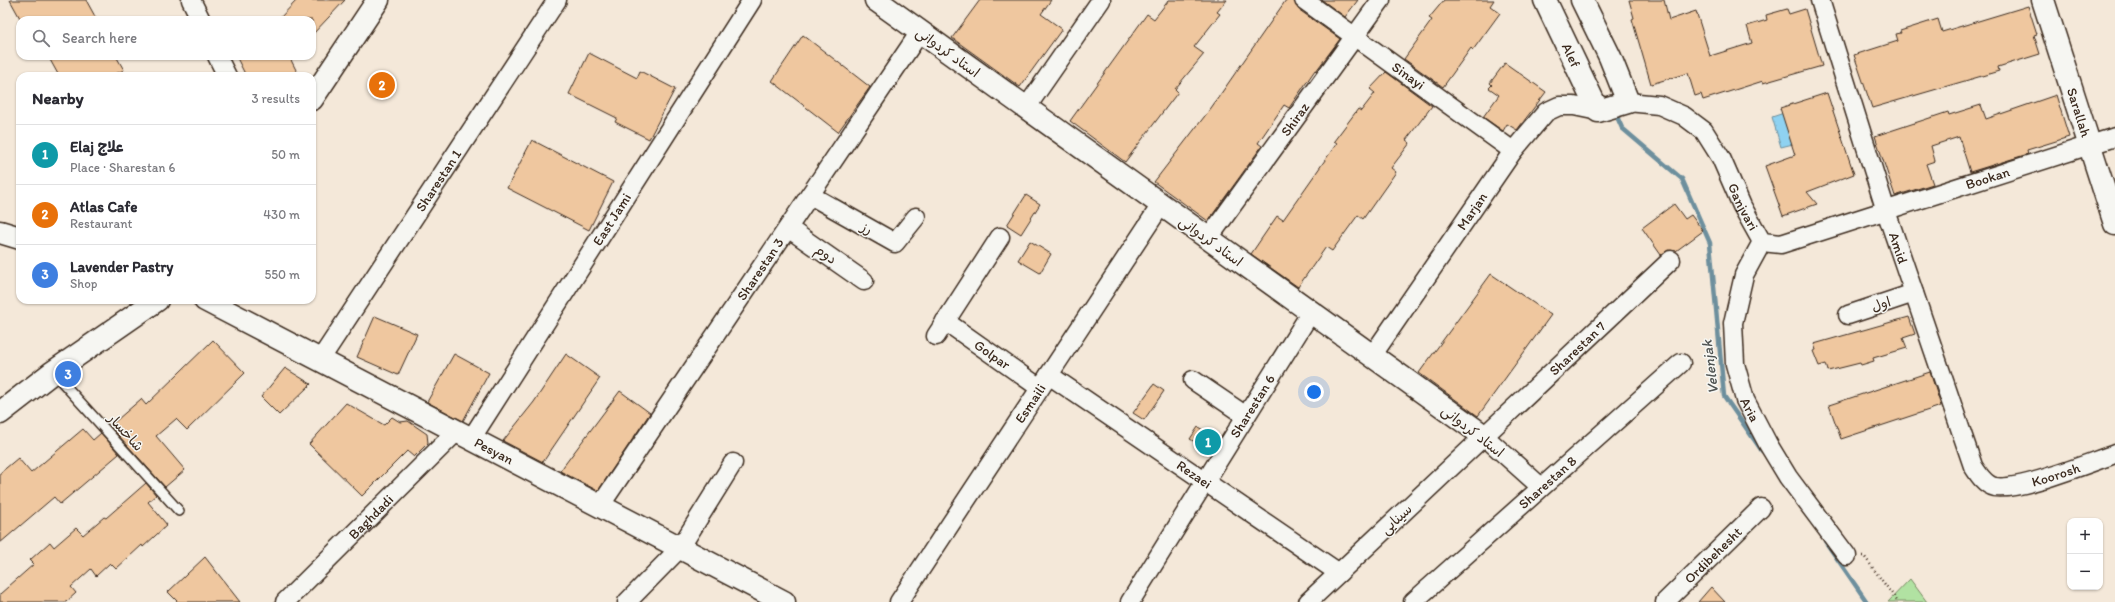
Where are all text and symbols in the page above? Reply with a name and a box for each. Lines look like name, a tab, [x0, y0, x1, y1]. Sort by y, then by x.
search box	[16, 16, 316, 60]
street label: استاد کردوانی	[913, 24, 983, 81]
icon: search	[30, 27, 52, 49]
text: Search here	[62, 29, 137, 47]
street label: Alef	[1558, 40, 1584, 71]
street label: Sinayi	[1389, 58, 1428, 94]
pin: 2	[369, 70, 395, 100]
street label: Sarallah	[2063, 86, 2095, 140]
text: Nearby	[32, 88, 84, 108]
text: 3 results	[251, 91, 300, 106]
street label: Shiraz	[1277, 99, 1313, 140]
text: Elaj علاج	[70, 138, 124, 156]
street label: Sharestan 1	[412, 146, 465, 215]
text: 1	[42, 147, 48, 162]
text: 50 m	[271, 147, 300, 162]
text: Place · Sharestan 6	[70, 160, 175, 175]
street label: Bookan	[1964, 163, 2012, 193]
street label: Ganjvari	[1724, 181, 1762, 234]
street label: Marjan	[1453, 189, 1491, 233]
street label: East Jami	[589, 190, 635, 249]
text: Atlas Cafe	[70, 198, 137, 216]
text: 2	[42, 207, 48, 222]
text: 430 m	[263, 207, 300, 222]
street label: استاد کردوانی	[1176, 213, 1246, 270]
text: Restaurant	[70, 216, 132, 231]
street label: رز	[857, 218, 876, 238]
street label: Amid	[1885, 230, 1911, 266]
street label: Sharestan 3	[733, 234, 788, 304]
street label: دوم	[810, 241, 840, 269]
text: Lavender Pastry	[70, 258, 173, 276]
text: 3	[41, 267, 49, 282]
text: 550 m	[264, 267, 300, 282]
text: Shop	[70, 276, 97, 291]
street label: اول	[1869, 293, 1893, 316]
street label: Sharestan 7	[1546, 318, 1609, 379]
street label: Golpar	[971, 336, 1014, 374]
water label: Velenjak	[1698, 338, 1722, 395]
pin: 3	[55, 359, 81, 389]
street label: Sharestan 6	[1227, 371, 1279, 441]
street label: Esmaili	[1011, 381, 1050, 427]
your location	[1304, 382, 1324, 402]
street label: Aria	[1736, 395, 1763, 425]
street label: استاد کردوانی	[1438, 402, 1507, 461]
street label: شاخسار	[104, 409, 147, 455]
pin: 1	[1195, 427, 1221, 457]
street label: Pesyan	[471, 434, 516, 468]
street label: Sharestan 8	[1515, 452, 1580, 513]
street label: Rezaei	[1173, 457, 1215, 493]
street label: Koorosh	[2030, 459, 2083, 491]
street label: Baghdadi	[345, 491, 397, 543]
street label: سینایی	[1377, 501, 1416, 538]
map controls	[2067, 518, 2103, 590]
button: +	[2067, 518, 2103, 554]
street label: Ordibehesht	[1681, 524, 1746, 587]
button: −	[2067, 554, 2103, 590]

